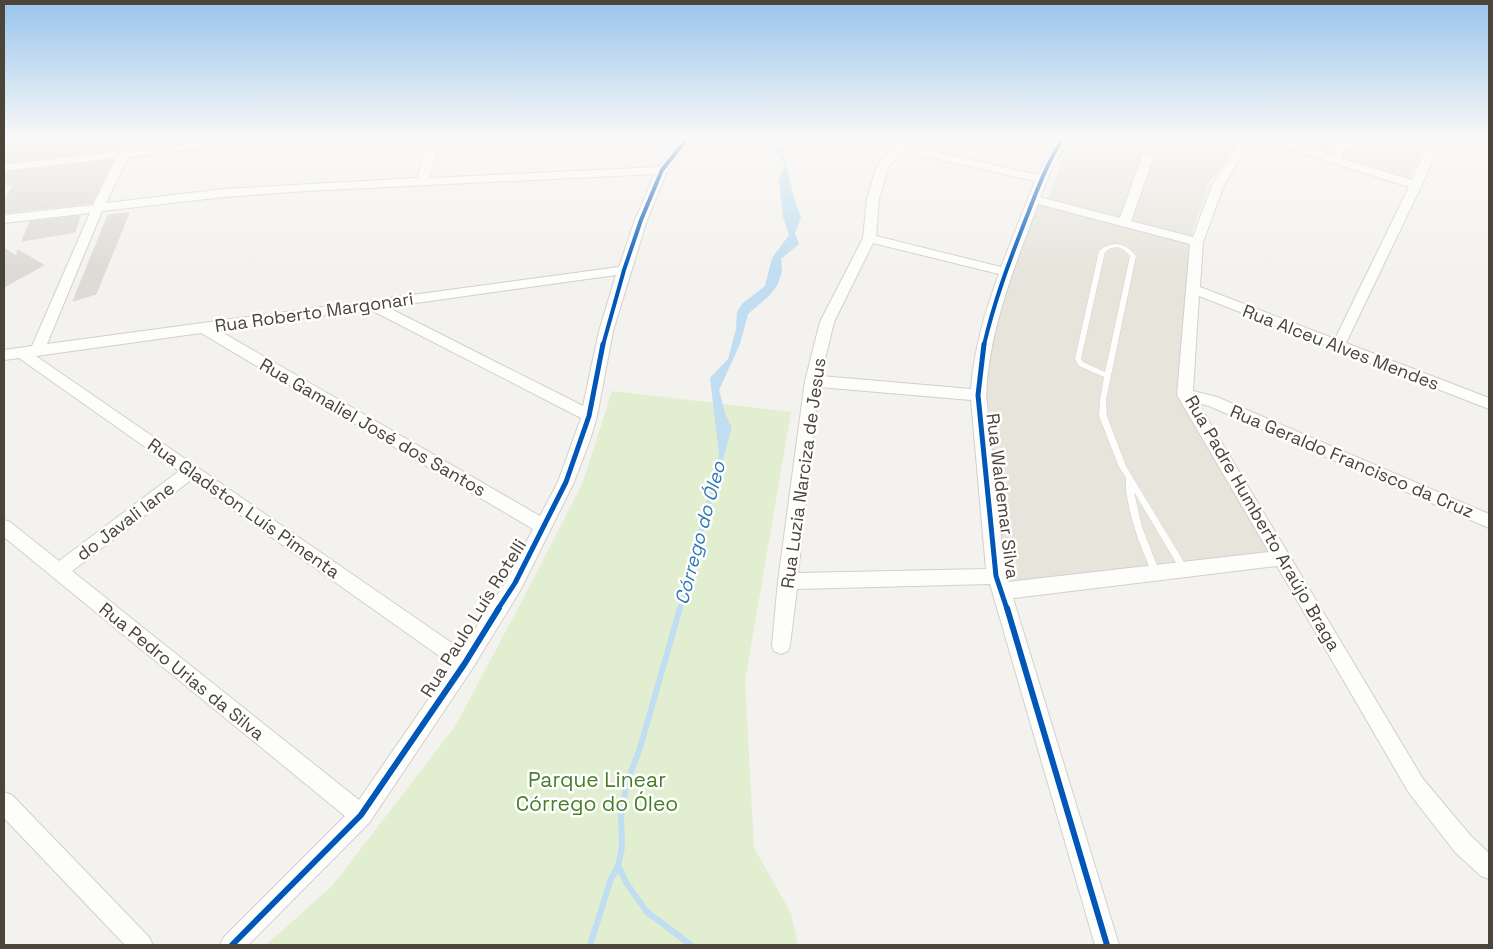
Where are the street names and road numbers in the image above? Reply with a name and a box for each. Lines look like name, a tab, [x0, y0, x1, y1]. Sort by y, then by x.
street label: Rua Roberto Margonari	[213, 287, 415, 337]
street label: Rua Alceu Alves Mendes	[1240, 299, 1442, 395]
street label: Rua Gamaliel José dos Santos	[256, 353, 490, 501]
street label: Rua Luzia Narciza de Jesus	[775, 356, 831, 590]
street label: Rua Padre Humberto Araújo Braga	[1180, 391, 1346, 655]
street label: Rua Geraldo Francisco da Cruz	[1227, 399, 1477, 523]
street label: Rua Waldemar Silva	[981, 412, 1025, 580]
street label: Rua Gladston Luís Pimenta	[143, 433, 345, 583]
street label: do Javali lane	[71, 477, 179, 565]
street label: Rua Paulo Luís Rotelli	[415, 535, 531, 701]
street label: Rua Pedro Urias da Silva	[95, 597, 269, 745]

